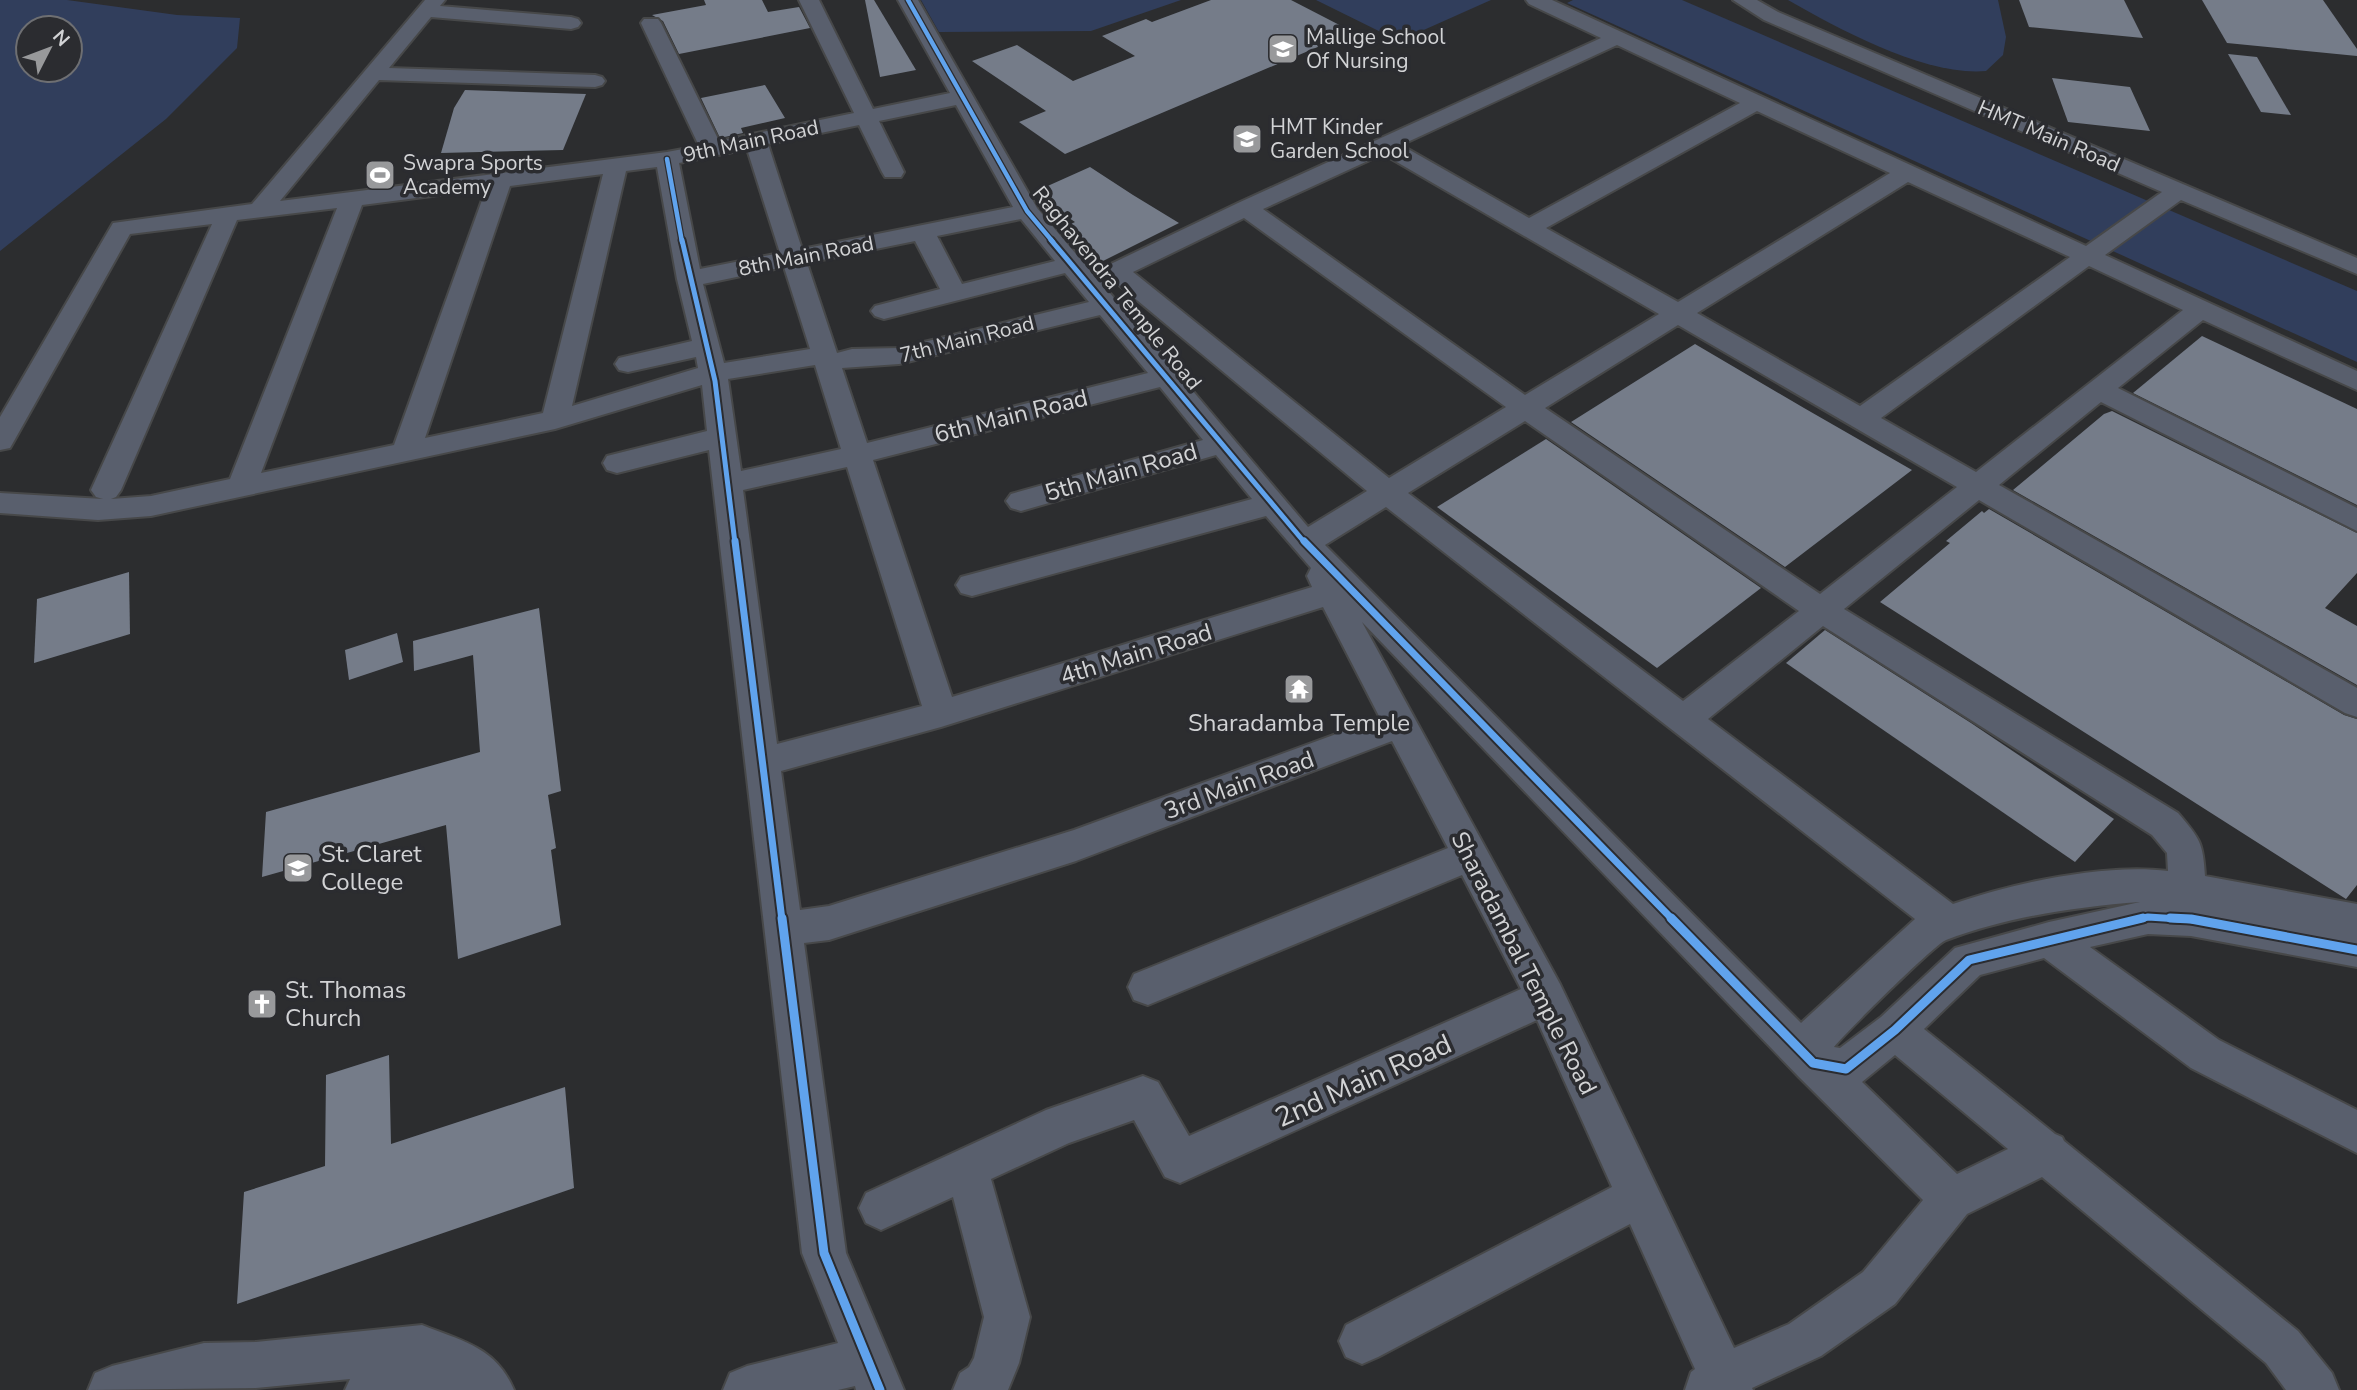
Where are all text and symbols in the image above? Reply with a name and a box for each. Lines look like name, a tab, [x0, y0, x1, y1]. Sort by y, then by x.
north arrow	[14, 14, 84, 84]
place label: Mallige School Of Nursing	[1306, 23, 1446, 75]
text: N	[46, 24, 75, 52]
school or university icon: Mallige School Of Nursing	[1266, 32, 1300, 66]
street label: HMT Main Road	[1974, 93, 2124, 179]
street label: 9th Main Road	[681, 113, 821, 169]
place label: HMT Kinder Garden School	[1270, 113, 1409, 165]
school or university icon: HMT Kinder Garden School	[1230, 122, 1264, 156]
place label: Swapra Sports Academy	[403, 149, 543, 201]
sports icon: Swapra Sports Academy	[363, 158, 397, 192]
street label: Raghavendra Temple Road	[1026, 180, 1208, 396]
street label: 8th Main Road	[736, 229, 876, 283]
street label: 7th Main Road	[897, 309, 1037, 369]
street label: 6th Main Road	[931, 381, 1091, 451]
street label: 5th Main Road	[1041, 435, 1201, 509]
street label: 4th Main Road	[1056, 616, 1216, 692]
temple icon: Sharadamba Temple	[1282, 672, 1316, 706]
place label: Sharadamba Temple	[1188, 707, 1410, 739]
street label: 3rd Main Road	[1160, 743, 1318, 827]
street label: Sharadambal Temple Road	[1444, 826, 1604, 1100]
place label: St. Claret College	[321, 838, 422, 898]
school or university icon: St. Claret College	[281, 851, 315, 885]
place label: St. Thomas Church	[285, 974, 406, 1034]
church icon: St. Thomas Church	[245, 987, 279, 1021]
street label: 2nd Main Road	[1269, 1025, 1458, 1137]

